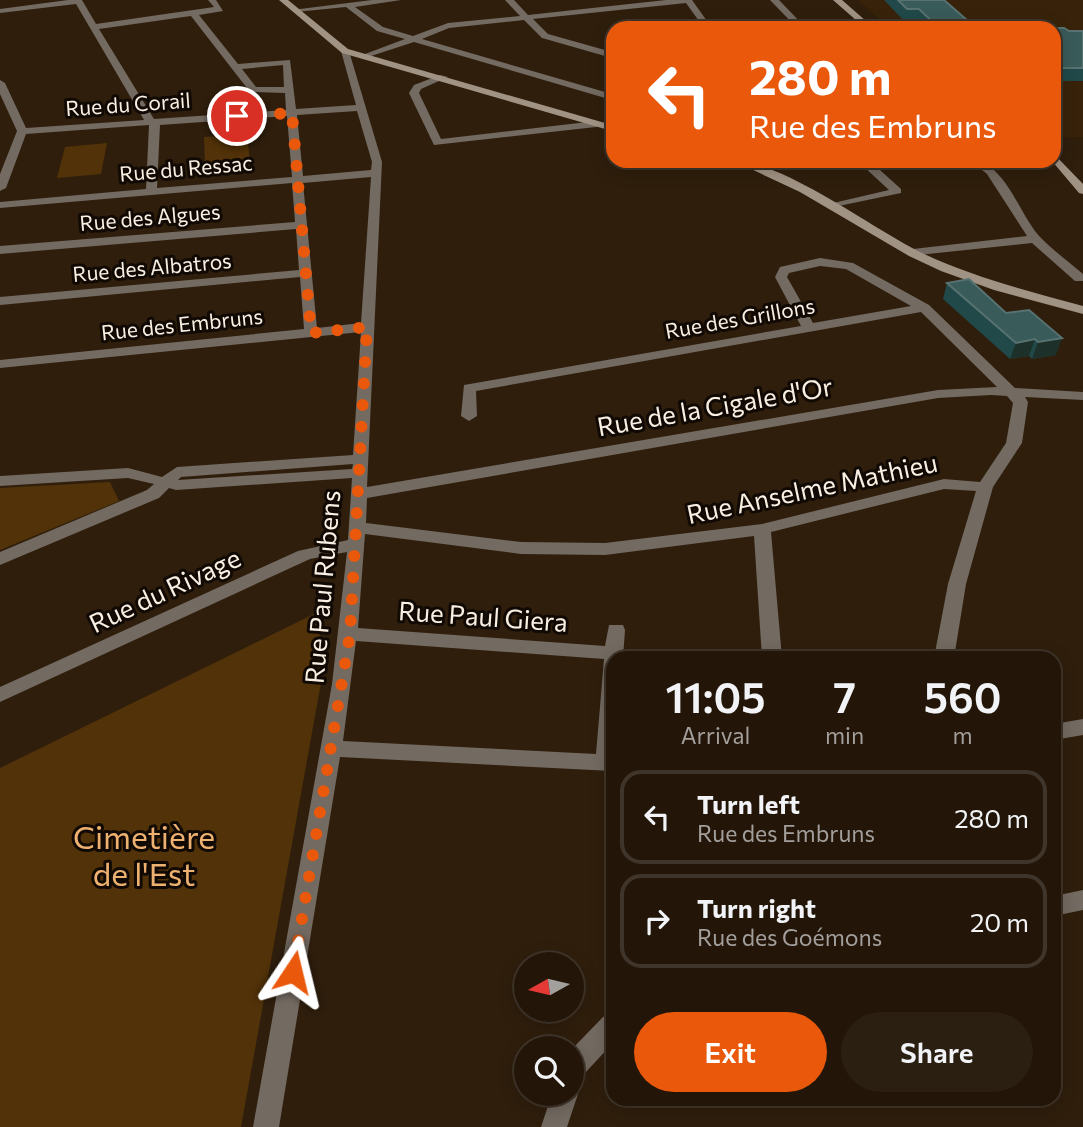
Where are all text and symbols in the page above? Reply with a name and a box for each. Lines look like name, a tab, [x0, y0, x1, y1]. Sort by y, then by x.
text: 280 m	[749, 45, 892, 105]
icon: left	[634, 49, 725, 140]
pin	[207, 86, 267, 146]
street label: Rue du Corail	[64, 87, 191, 120]
icon: arrive	[218, 97, 256, 135]
text: Rue des Embruns	[749, 105, 997, 145]
street label: Rue du Ressac	[118, 149, 253, 186]
street label: Rue des Algues	[78, 198, 221, 235]
street label: Rue des Albatros	[71, 247, 232, 286]
street label: Rue des Grillons	[663, 292, 817, 343]
street label: Rue des Embruns	[100, 303, 264, 344]
street label: Rue de la Cigale d'Or	[595, 370, 835, 442]
street label: Rue Anselme Mathieu	[683, 446, 940, 529]
street label: Rue Paul Rubens	[298, 489, 345, 685]
street label: Rue du Rivage	[84, 541, 245, 638]
street label: Rue Paul Giera	[397, 594, 569, 637]
text: 11:05	[665, 670, 766, 722]
text: 7	[833, 670, 856, 722]
text: 560	[924, 670, 1002, 722]
text: Arrival	[681, 721, 750, 749]
text: min	[825, 721, 864, 749]
text: m	[953, 721, 973, 749]
text: Turn left	[697, 788, 800, 819]
icon: left	[638, 798, 676, 836]
text: 280 m	[954, 802, 1029, 833]
park label: Cimetière de l'Est	[73, 816, 215, 893]
text: Rue des Embruns	[697, 819, 875, 847]
text: Turn right	[697, 892, 816, 923]
icon: right	[638, 902, 676, 940]
text: 20 m	[970, 906, 1029, 937]
text: Rue des Goémons	[697, 923, 882, 951]
position arrow	[256, 935, 330, 1009]
north arrow	[514, 952, 584, 1022]
map controls	[514, 952, 584, 1106]
button: Exit	[634, 1012, 827, 1092]
button: Share	[841, 1012, 1033, 1092]
button: search	[514, 1036, 584, 1106]

